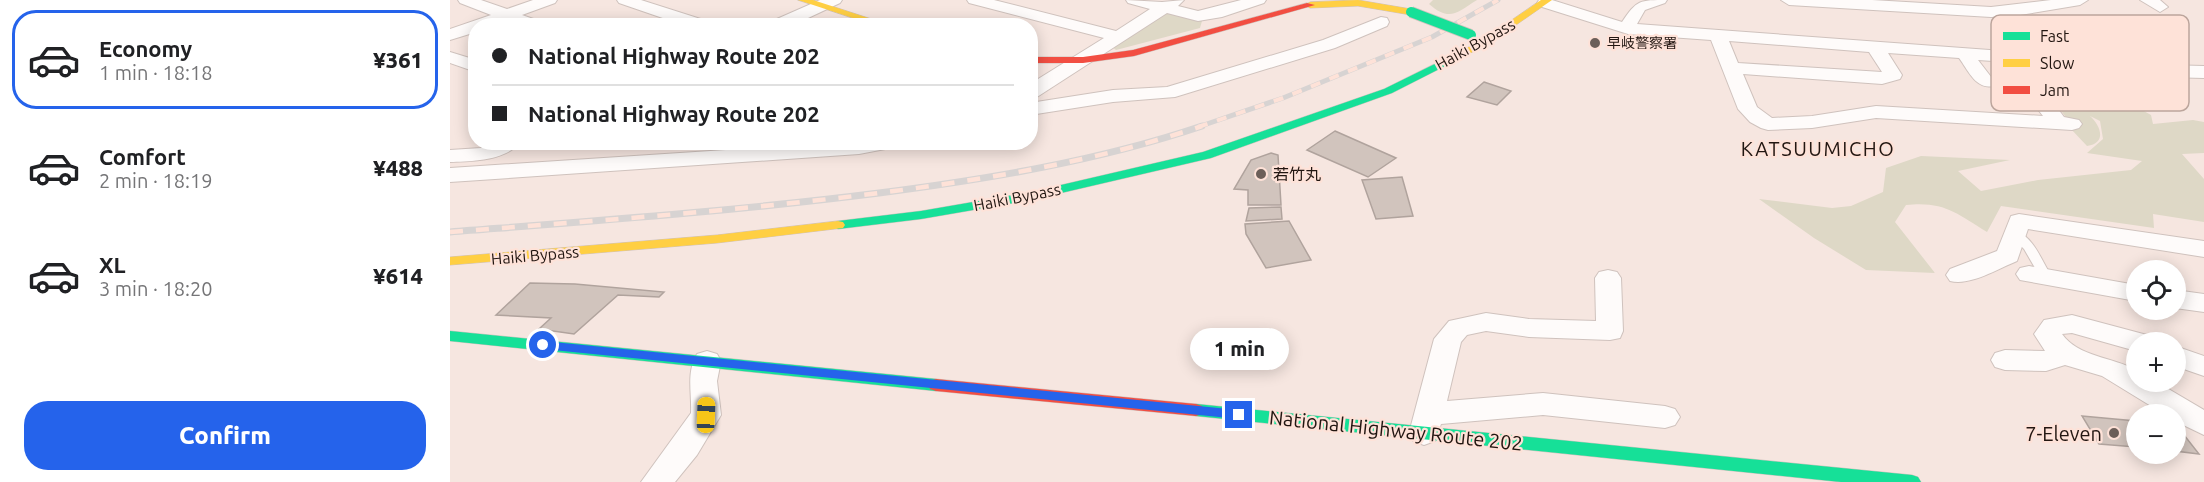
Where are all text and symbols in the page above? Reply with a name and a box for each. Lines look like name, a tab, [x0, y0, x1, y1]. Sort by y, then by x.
street label: Haiki Bypass	[1432, 15, 1518, 73]
legend	[1991, 15, 2189, 111]
text: Fast	[2040, 27, 2070, 45]
icon: car	[27, 33, 81, 87]
place label: 早岐警察署	[1607, 35, 1677, 51]
text: Economy	[99, 36, 192, 61]
marker: 早岐警察署	[1588, 36, 1602, 50]
text: National Highway Route 202	[528, 43, 820, 68]
text: ¥361	[373, 47, 423, 72]
text: Slow	[2040, 54, 2075, 72]
text: 1 min · 18:18	[99, 61, 213, 84]
text: Jam	[2040, 81, 2070, 99]
text: National Highway Route 202	[528, 101, 820, 126]
district label: KATSUUMICHO	[1741, 137, 1895, 160]
icon: car	[27, 141, 81, 195]
text: Comfort	[99, 144, 186, 169]
text: ¥488	[373, 155, 423, 180]
place label: 若竹丸	[1273, 165, 1321, 183]
marker: 若竹丸	[1254, 167, 1268, 181]
text: 2 min · 18:19	[99, 169, 213, 192]
street label: Haiki Bypass	[972, 180, 1062, 214]
street label: Haiki Bypass	[490, 242, 580, 268]
icon: car	[27, 249, 81, 303]
text: XL	[99, 252, 126, 277]
map controls	[2126, 260, 2186, 464]
button: locate	[2126, 260, 2186, 320]
text: ¥614	[373, 263, 423, 288]
text: 3 min · 18:20	[99, 277, 213, 300]
callout: 1 min	[1190, 328, 1288, 370]
route start	[529, 331, 556, 358]
button: +	[2126, 332, 2186, 392]
text: 1 min	[1214, 337, 1265, 360]
car	[696, 397, 716, 433]
button: Confirm	[24, 401, 426, 470]
route end	[1225, 401, 1252, 428]
button: −	[2126, 404, 2186, 464]
street label: National Highway Route 202	[1268, 405, 1524, 455]
place label: 7-Eleven	[2025, 422, 2102, 445]
marker: 7-Eleven	[2107, 426, 2121, 440]

